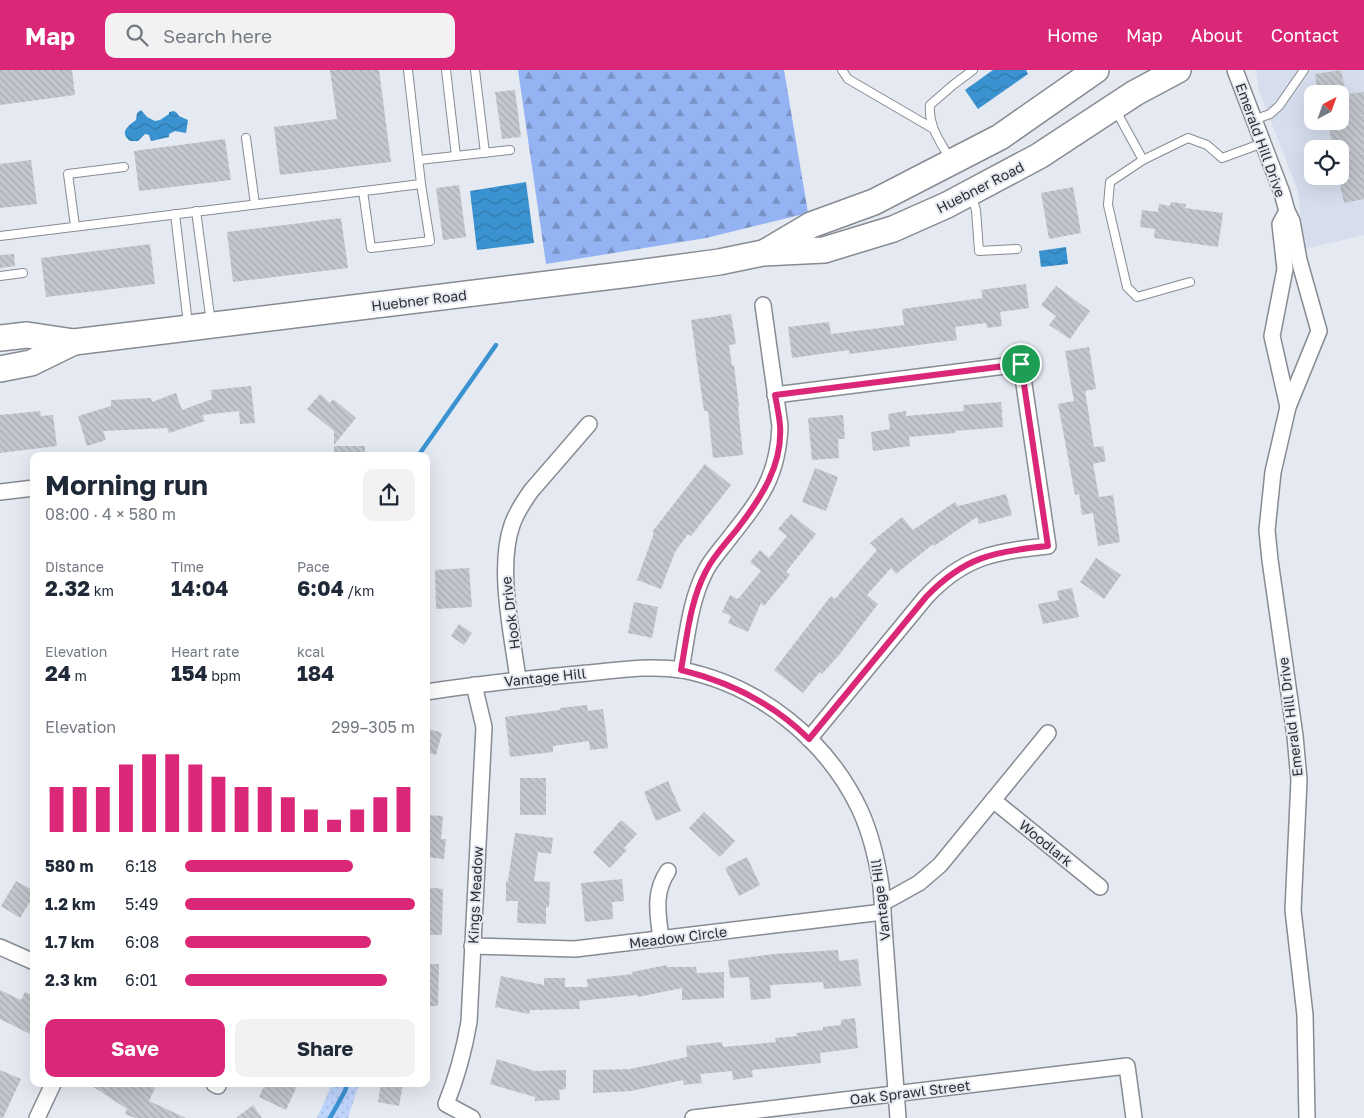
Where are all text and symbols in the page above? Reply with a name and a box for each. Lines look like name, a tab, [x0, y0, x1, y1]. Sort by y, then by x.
search box	[105, 13, 455, 58]
text: Map	[25, 21, 75, 50]
icon: search	[123, 21, 151, 49]
text: Search here	[163, 24, 272, 47]
text: Home	[1047, 24, 1098, 46]
text: Map	[1126, 24, 1163, 46]
text: About	[1191, 24, 1243, 46]
text: Contact	[1271, 24, 1339, 46]
street label: Emerald Hill Drive	[1232, 81, 1290, 199]
north arrow	[1304, 85, 1349, 130]
map controls	[1304, 85, 1349, 185]
button: locate	[1304, 140, 1349, 185]
street label: Huebner Road	[933, 158, 1027, 216]
street label: Huebner Road	[370, 286, 468, 314]
pin	[1000, 343, 1042, 385]
icon: arrive	[1007, 350, 1035, 378]
text: Morning run	[45, 468, 208, 501]
button: share	[363, 469, 415, 521]
text: 08:00 · 4 × 580 m	[45, 504, 176, 524]
text: Distance	[45, 558, 104, 575]
text: Time	[171, 558, 204, 575]
text: Pace	[297, 558, 330, 575]
text: 2.32	[45, 575, 90, 601]
text: 14:04	[171, 575, 228, 601]
text: 6:04	[297, 575, 344, 601]
street label: Hook Drive	[497, 575, 523, 651]
text: km	[90, 582, 114, 599]
text: /km	[344, 582, 374, 599]
text: Elevation	[45, 643, 107, 660]
text: Heart rate	[171, 643, 239, 660]
text: kcal	[297, 643, 325, 660]
street label: Emerald Hill Drive	[1274, 656, 1306, 778]
text: 24	[45, 660, 71, 686]
text: 154	[171, 660, 208, 686]
text: 184	[297, 660, 334, 686]
street label: Vantage Hill	[503, 664, 587, 690]
text: m	[71, 667, 87, 684]
text: bpm	[208, 667, 241, 684]
text: Elevation	[45, 717, 116, 737]
text: 299–305 m	[331, 717, 415, 737]
street label: Woodlark	[1016, 816, 1076, 870]
street label: Kings Meadow	[464, 846, 486, 944]
text: 580 m	[45, 856, 93, 876]
text: 6:18	[125, 856, 157, 876]
street label: Vantage Hill	[867, 858, 893, 942]
text: 1.2 km	[45, 894, 95, 914]
text: 5:49	[125, 894, 159, 914]
street label: Meadow Circle	[628, 923, 728, 951]
text: 1.7 km	[45, 932, 94, 952]
text: 6:08	[125, 932, 159, 952]
text: 2.3 km	[45, 970, 97, 990]
text: 6:01	[125, 970, 157, 990]
button: Save	[45, 1019, 225, 1077]
button: Share	[235, 1019, 415, 1077]
street label: Oak Sprawl Street	[849, 1076, 971, 1108]

